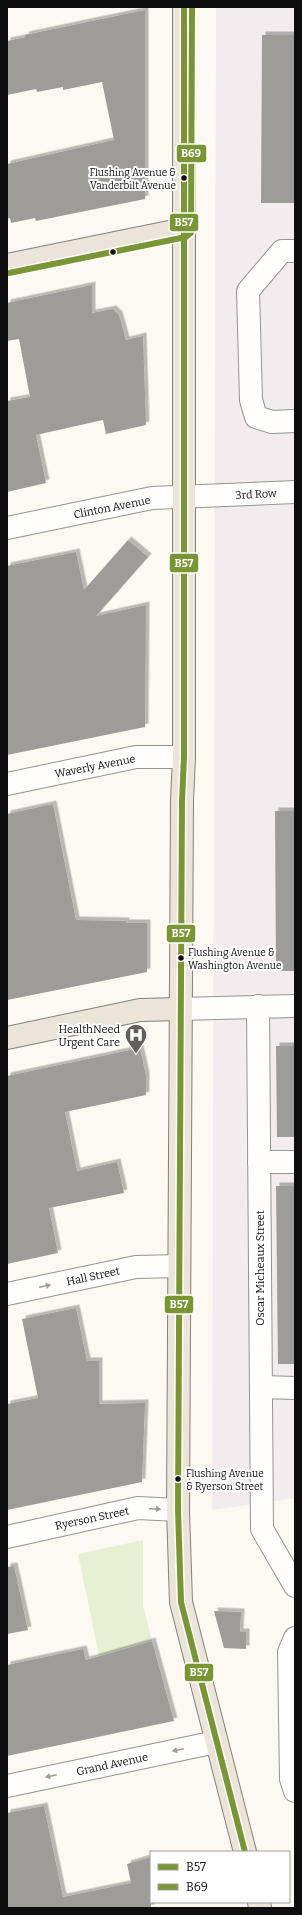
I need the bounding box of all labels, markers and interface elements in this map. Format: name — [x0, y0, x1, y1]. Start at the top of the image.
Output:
line badge: B69 — [176, 144, 207, 163]
text: B69 — [181, 147, 202, 160]
place label: Flushing Avenue & Vanderbilt Avenue — [89, 167, 176, 192]
marker: Flushing Avenue & Vanderbilt Avenue — [179, 173, 189, 183]
line badge: B57 — [169, 213, 199, 232]
text: B57 — [175, 216, 193, 229]
unlabelled marker — [108, 247, 118, 257]
street label: 3rd Row — [235, 487, 277, 502]
street label: Clinton Avenue — [72, 494, 152, 521]
line badge: B57 — [169, 553, 199, 573]
text: B57 — [175, 557, 193, 570]
street label: Waverly Avenue — [54, 752, 137, 781]
line badge: B57 — [166, 924, 196, 943]
text: B57 — [172, 927, 190, 940]
place label: Flushing Avenue & Washington Avenue — [188, 947, 281, 972]
marker: Flushing Avenue & Washington Avenue — [176, 953, 186, 963]
hospital icon: HealthNeed Urgent Care — [123, 1022, 149, 1055]
place label: HealthNeed Urgent Care — [58, 1023, 120, 1049]
street label: Oscar Micheaux Street — [254, 1210, 267, 1326]
street label: Hall Street — [65, 1264, 121, 1288]
one-way arrow — [39, 1282, 51, 1288]
line badge: B57 — [164, 1295, 194, 1314]
text: B57 — [170, 1298, 188, 1311]
place label: Flushing Avenue & Ryerson Street — [186, 1468, 264, 1493]
marker: Flushing Avenue & Ryerson Street — [173, 1474, 183, 1484]
street label: Ryerson Street — [54, 1504, 130, 1533]
one-way arrow — [149, 1506, 162, 1512]
line badge: B57 — [184, 1663, 214, 1682]
text: B57 — [190, 1666, 208, 1679]
one-way arrow — [172, 1747, 184, 1753]
street label: Grand Avenue — [75, 1751, 149, 1778]
one-way arrow — [45, 1774, 57, 1780]
legend — [150, 1851, 290, 1903]
text: B57 — [186, 1860, 206, 1874]
text: B69 — [186, 1880, 208, 1894]

